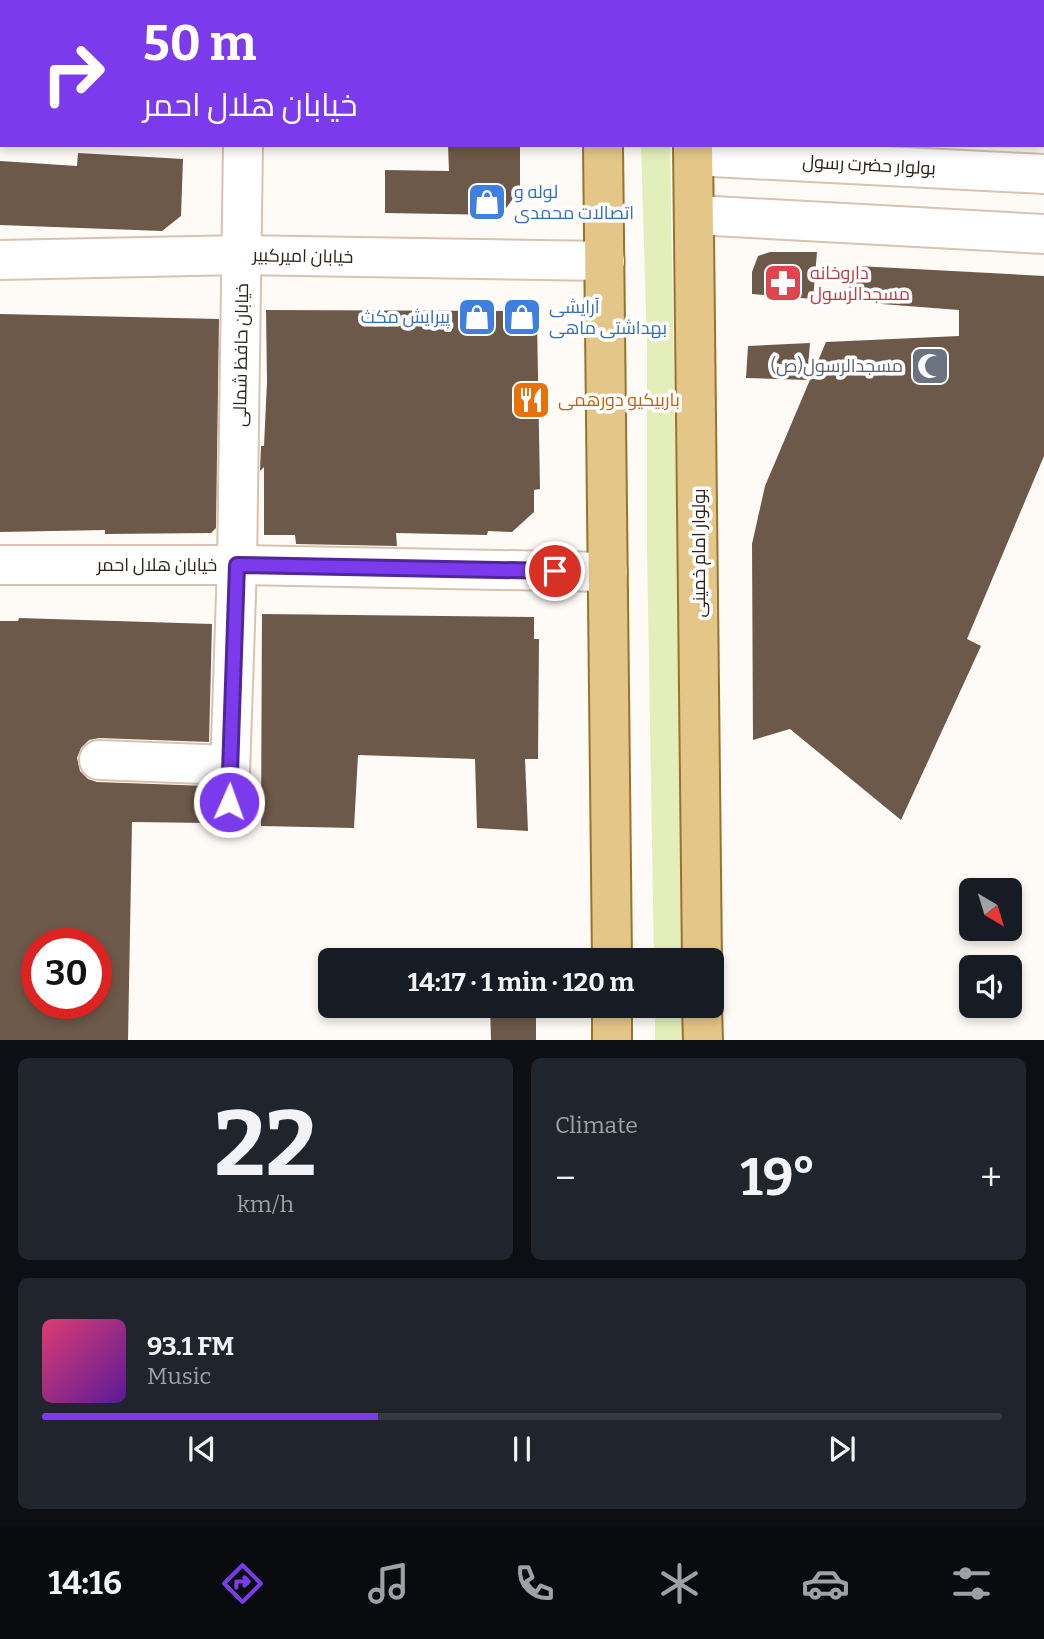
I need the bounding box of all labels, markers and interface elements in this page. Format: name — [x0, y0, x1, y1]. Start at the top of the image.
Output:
text: 50 m — [143, 14, 256, 73]
icon: right — [28, 28, 119, 119]
text: خیابان هلال احمر — [143, 86, 358, 124]
street label: بولوار حضرت رسول — [802, 151, 936, 179]
shop icon: لوله و اتصالات محمدی — [466, 181, 508, 223]
place label: لوله و اتصالات محمدی — [514, 181, 634, 224]
street label: خیابان امیرکبیر — [252, 244, 353, 268]
pharmacy icon: داروخانه مسجدالرسول — [762, 262, 804, 304]
place label: داروخانه مسجدالرسول — [810, 262, 910, 305]
street label: خیابان حافظ شمالی — [229, 283, 253, 427]
shop icon: پیرایش مکث — [456, 296, 498, 338]
shop icon: آرایشی بهداشتی ماهی — [501, 296, 543, 338]
place label: آرایشی بهداشتی ماهی — [549, 296, 667, 339]
place label: پیرایش مکث — [361, 306, 450, 329]
mosque icon: مسجدالرسول(ص) — [909, 345, 951, 387]
place label: مسجدالرسول(ص) — [770, 355, 903, 377]
restaurant icon: باربیکیو دورهمی — [510, 379, 552, 421]
place label: باربیکیو دورهمی — [558, 389, 680, 411]
street label: بولوار امام خمینی — [688, 489, 711, 617]
pin — [525, 541, 585, 601]
icon: arrive — [536, 552, 574, 590]
street label: خیابان هلال احمر — [96, 554, 217, 576]
position arrow — [192, 765, 266, 839]
north arrow — [959, 878, 1022, 942]
map controls — [959, 878, 1022, 1018]
speed limit sign: 30 — [21, 928, 112, 1019]
button: sound — [959, 955, 1022, 1018]
text: 14:17 · 1 min · 120 m — [408, 967, 634, 998]
text: 22 — [214, 1090, 317, 1199]
text: Climate — [555, 1111, 638, 1139]
text: 19° — [740, 1146, 816, 1209]
text: − — [555, 1155, 576, 1201]
text: + — [980, 1155, 1002, 1201]
text: km/h — [237, 1190, 294, 1218]
text: 93.1 FM — [147, 1331, 234, 1362]
text: Music — [147, 1362, 211, 1390]
icon: previous — [183, 1430, 221, 1468]
icon: pause — [503, 1430, 541, 1468]
icon: next — [823, 1430, 861, 1468]
icon: directions — [218, 1559, 267, 1608]
icon: music — [364, 1559, 413, 1608]
icon: phone — [510, 1559, 559, 1608]
icon: climate — [655, 1559, 704, 1608]
icon: car — [801, 1559, 850, 1608]
icon: filters — [947, 1559, 996, 1608]
text: 14:16 — [48, 1564, 122, 1602]

